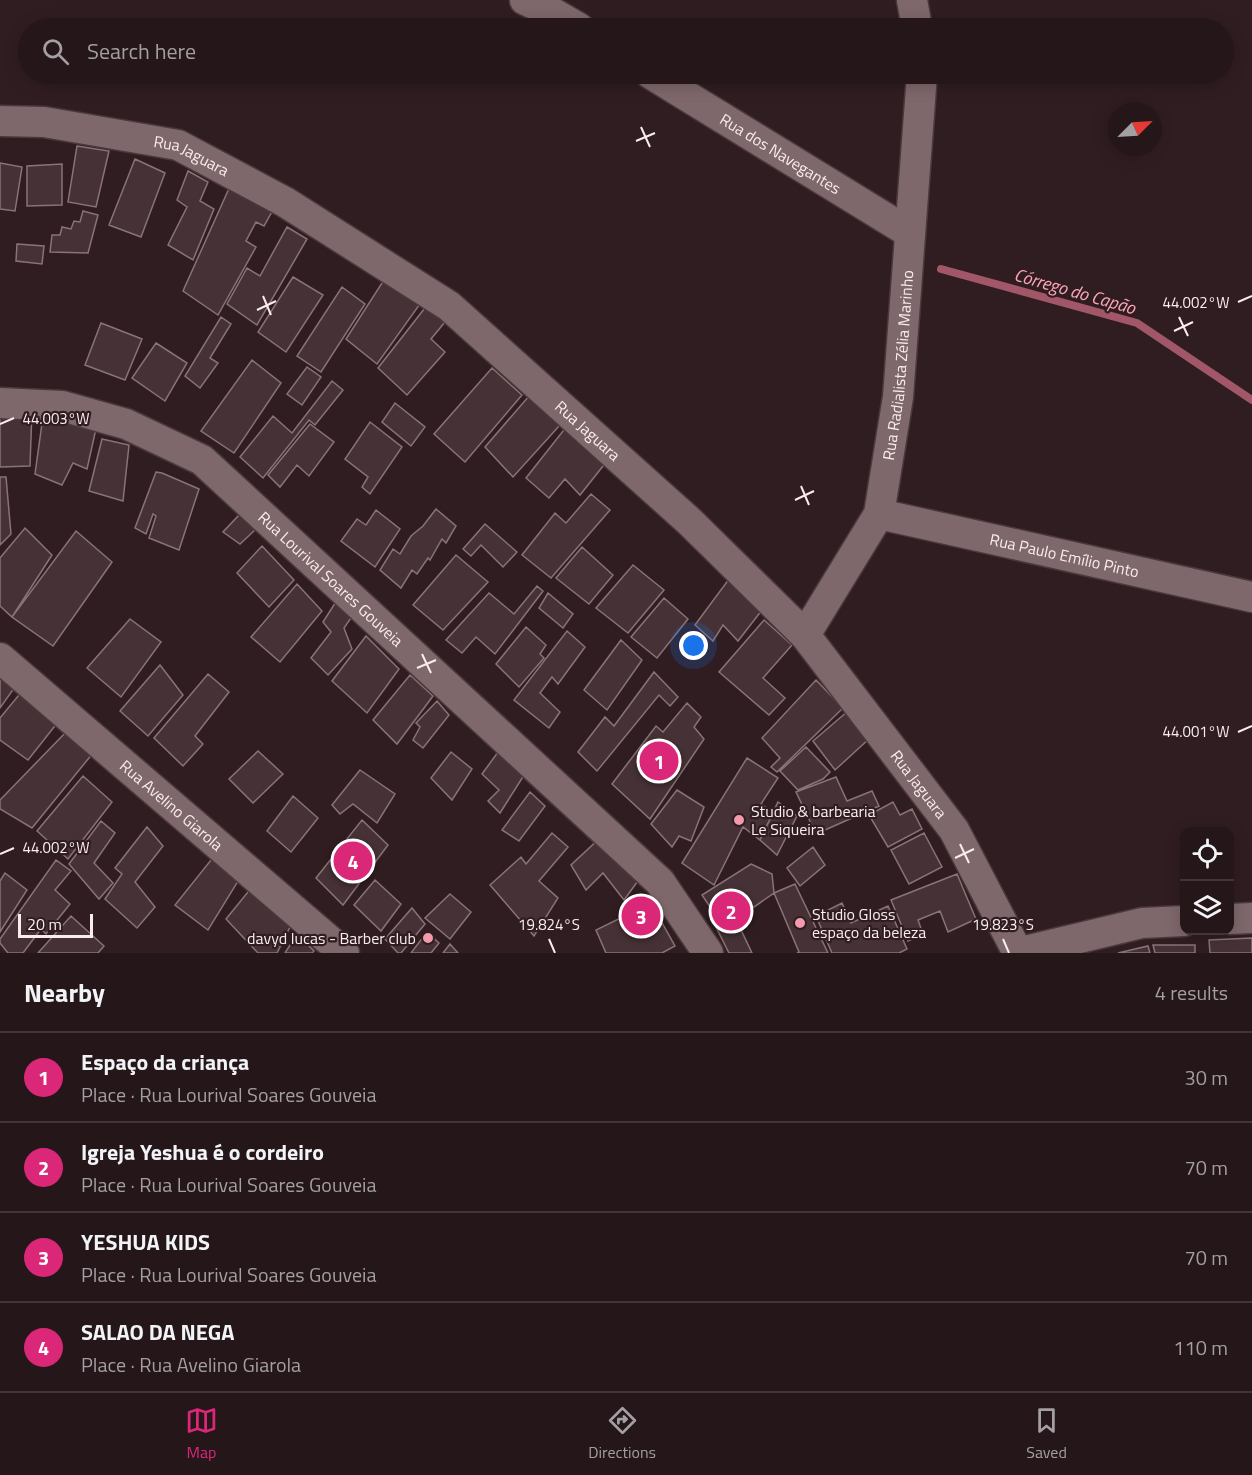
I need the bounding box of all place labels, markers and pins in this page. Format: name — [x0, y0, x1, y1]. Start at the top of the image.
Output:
pin: 1 — [640, 738, 678, 783]
place label: Studio & barbearia Le Siqueira — [751, 799, 876, 841]
marker: Studio & barbearia Le Siqueira — [732, 813, 746, 827]
pin: 4 — [334, 838, 372, 884]
pin: 2 — [712, 888, 750, 934]
pin: 3 — [622, 894, 660, 938]
place label: Studio Gloss espaço da beleza — [812, 902, 926, 944]
marker: Studio Gloss espaço da beleza — [793, 916, 807, 930]
place label: davyd lucas - Barber club — [247, 926, 416, 950]
marker: davyd lucas - Barber club — [421, 931, 435, 945]

